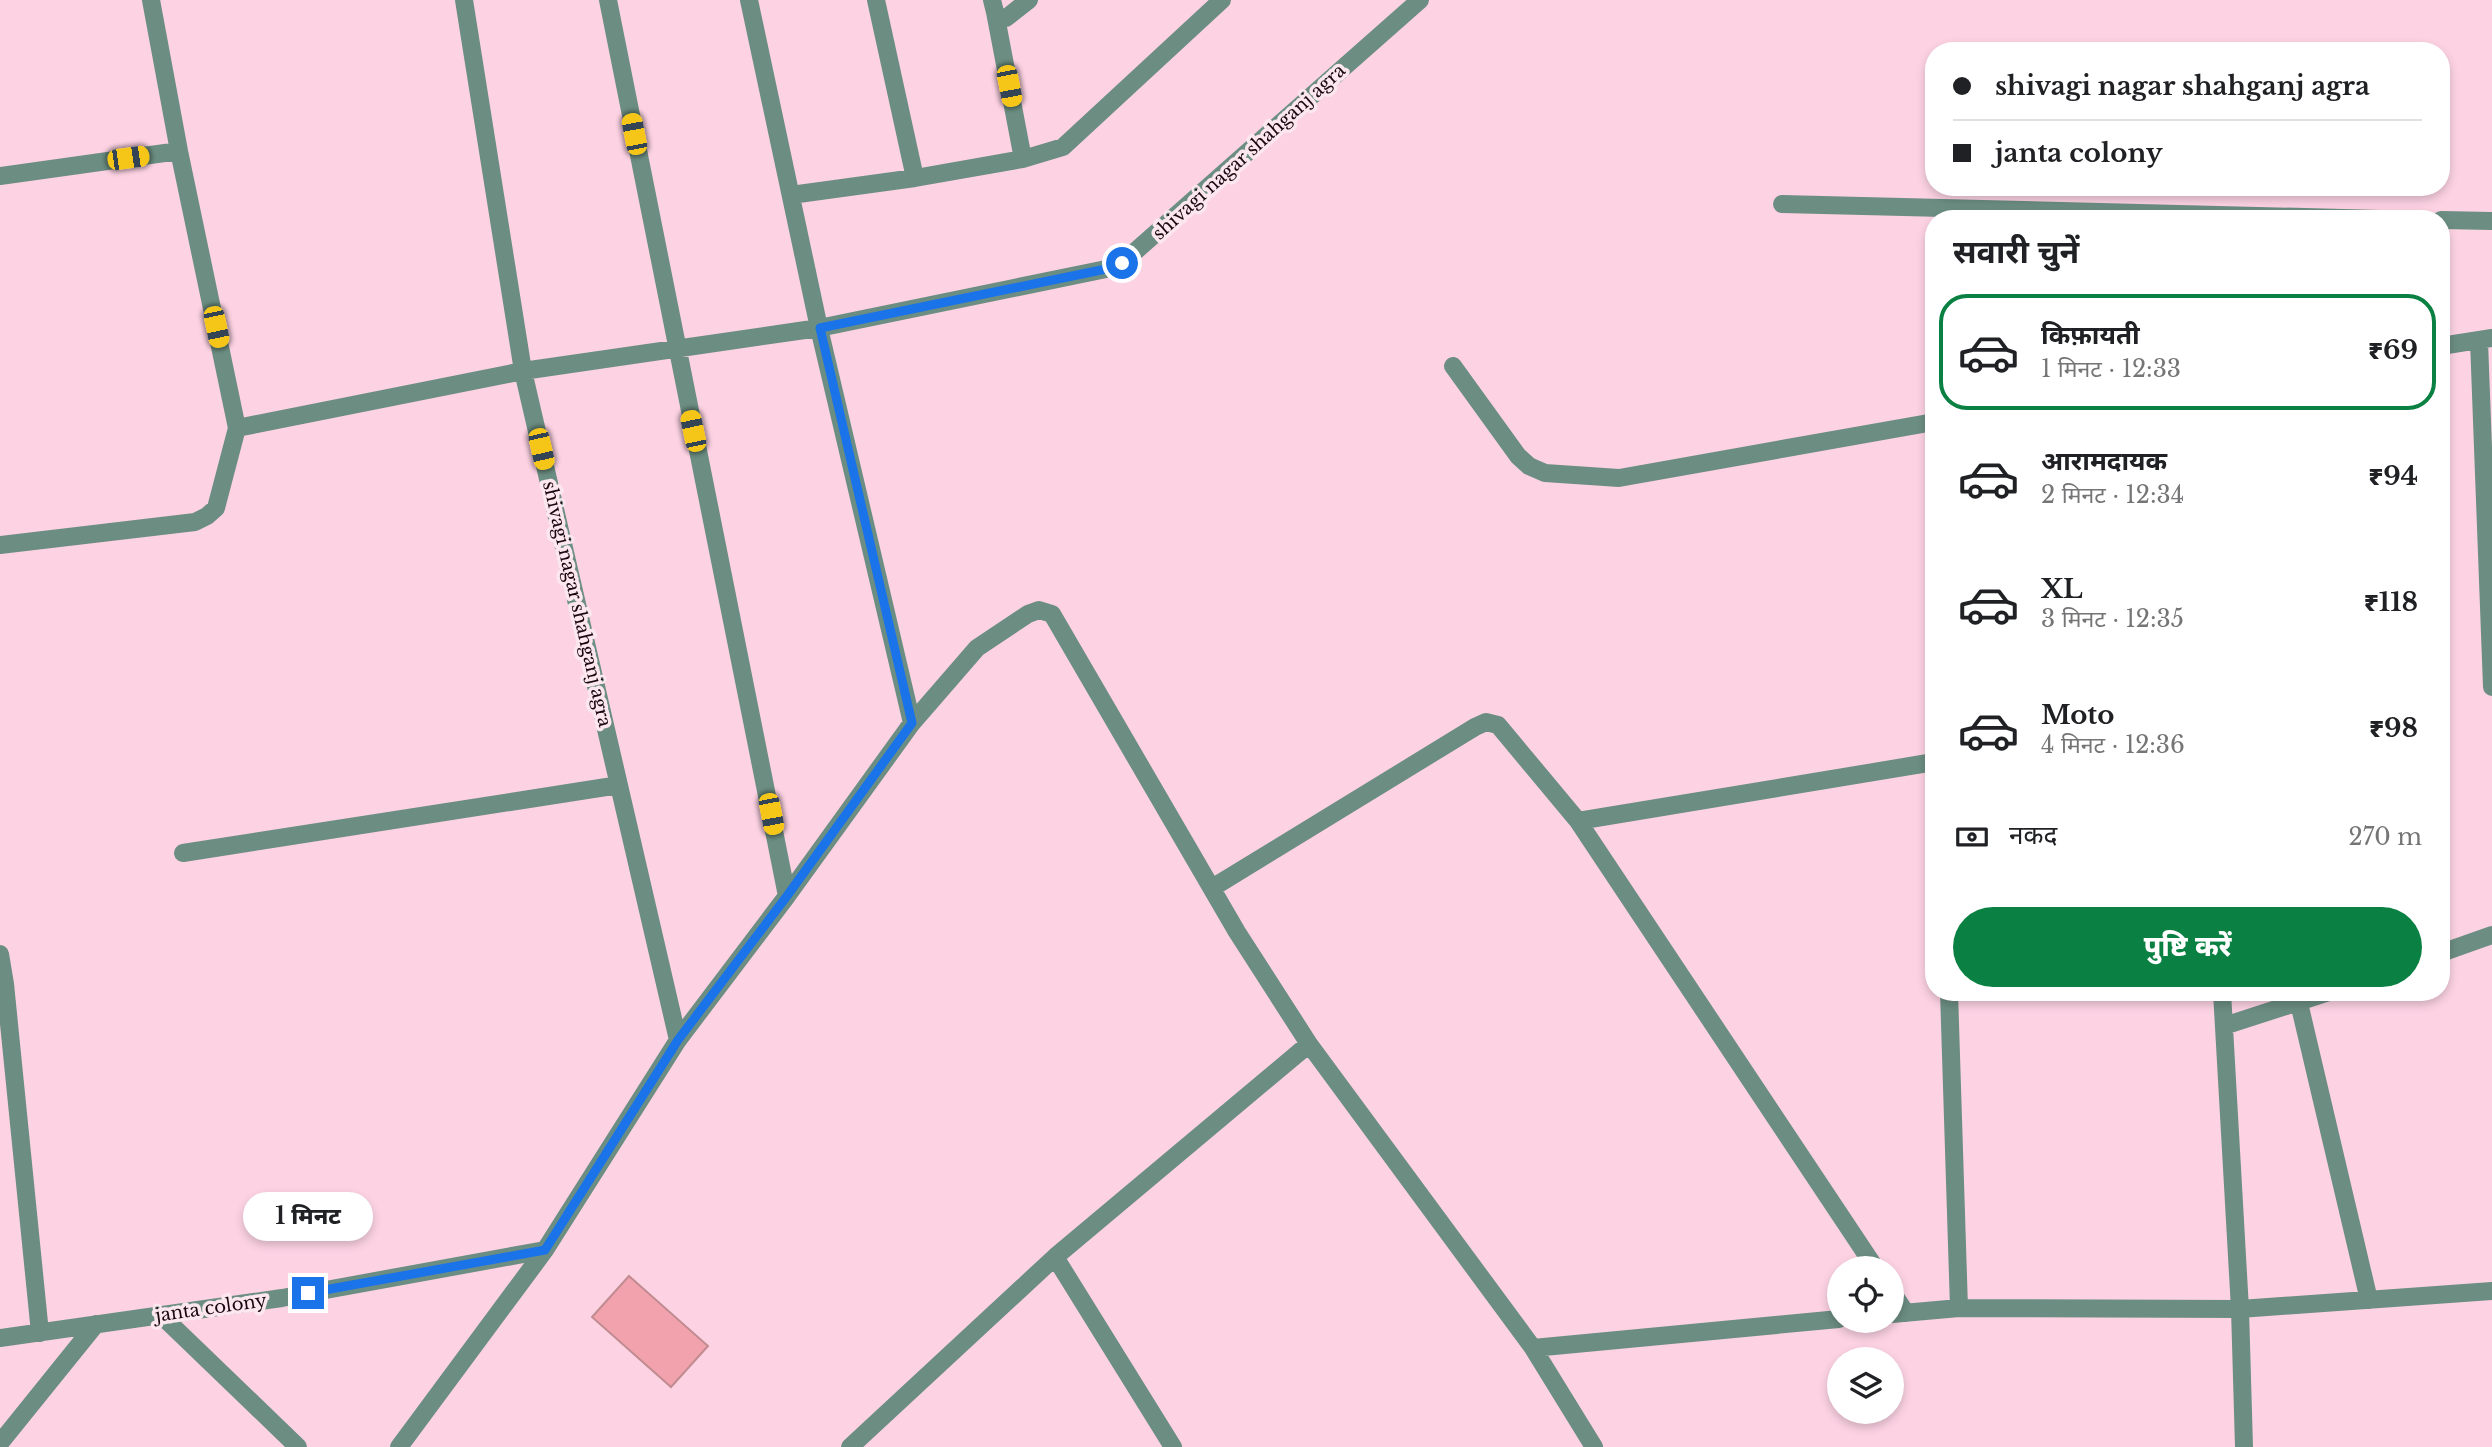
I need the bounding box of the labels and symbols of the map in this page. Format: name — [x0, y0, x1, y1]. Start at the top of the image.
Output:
street label: shivagi nagar shahganj agra — [1148, 60, 1350, 244]
car — [995, 63, 1024, 109]
car — [620, 111, 649, 157]
car — [106, 145, 151, 171]
route start — [1106, 247, 1138, 279]
car — [202, 304, 231, 350]
car — [679, 408, 708, 454]
car — [527, 426, 556, 472]
street label: shivagi nagar shahganj agra — [538, 479, 616, 729]
car — [757, 791, 786, 837]
callout: 1 मिनट — [243, 1192, 373, 1240]
route end — [292, 1277, 324, 1309]
street label: janta colony — [151, 1289, 269, 1327]

